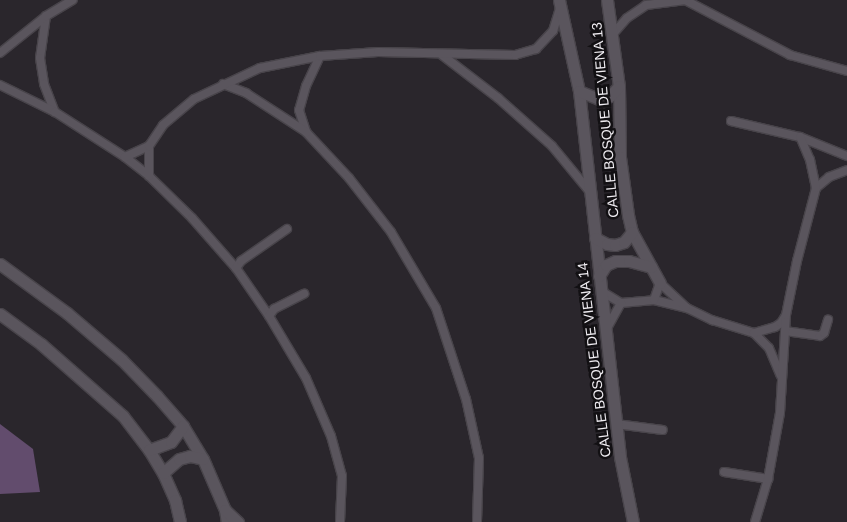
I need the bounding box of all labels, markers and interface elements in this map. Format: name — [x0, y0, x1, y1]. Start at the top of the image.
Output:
street label: CALLE BOSQUE DE VIENA 13 — [588, 21, 622, 219]
street label: CALLE BOSQUE DE VIENA 14 — [574, 261, 614, 459]

